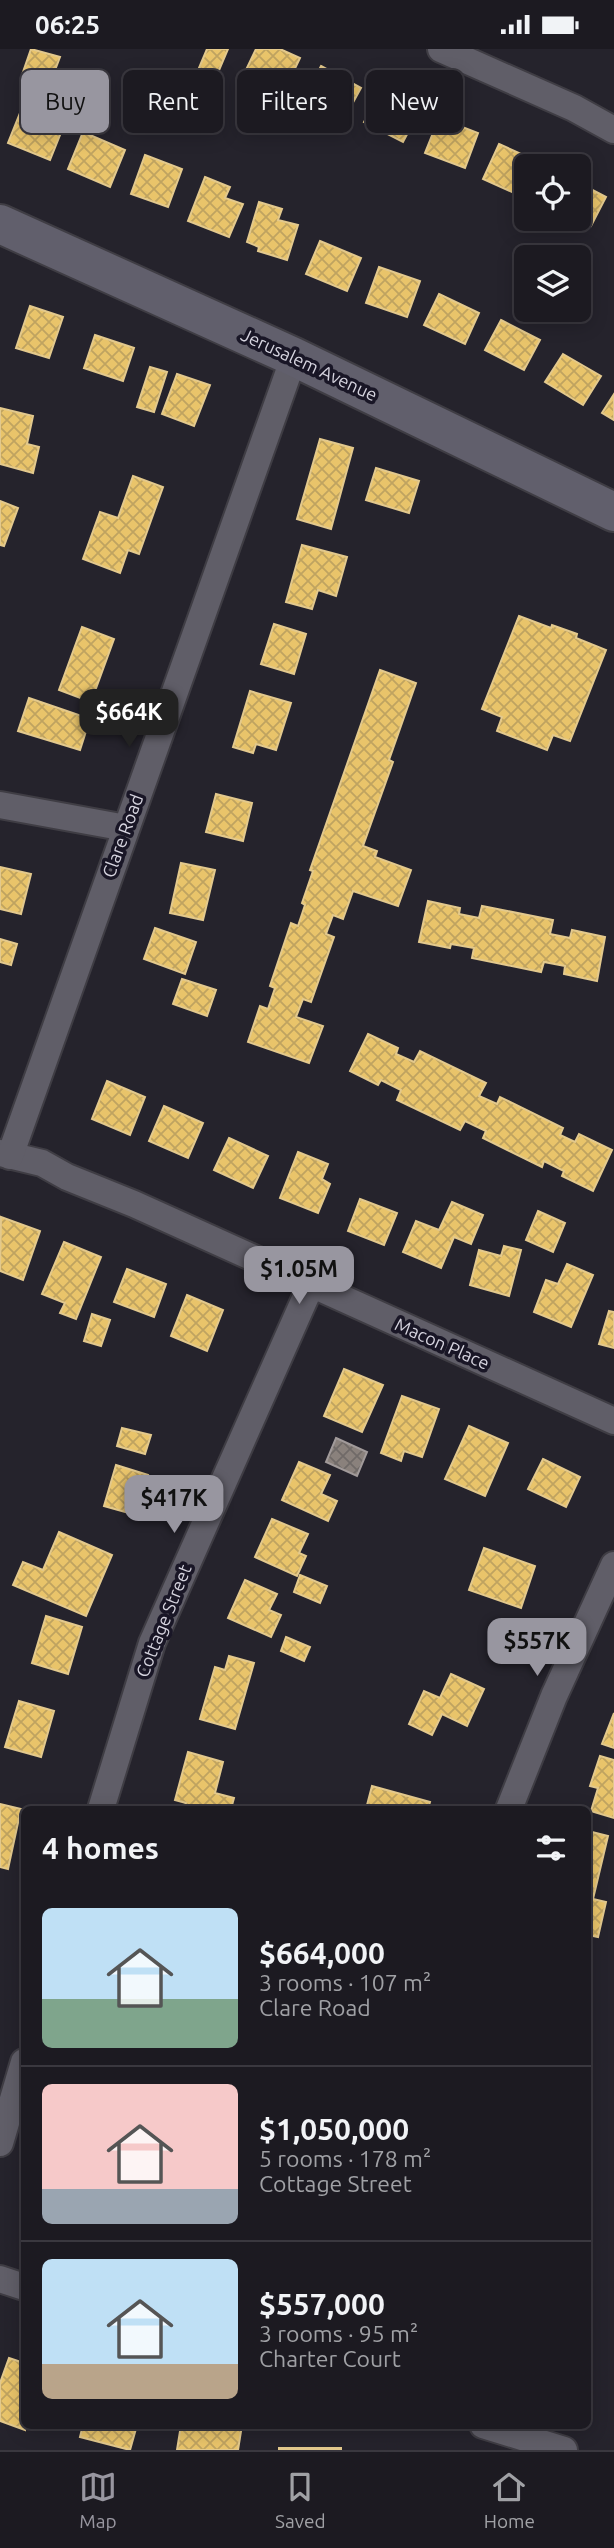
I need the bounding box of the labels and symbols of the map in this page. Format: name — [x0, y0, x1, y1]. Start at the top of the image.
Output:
street label: Jerusalem Avenue — [238, 324, 381, 404]
pin: $664K — [80, 689, 178, 749]
street label: Clare Road — [98, 791, 146, 880]
pin: $1.05M — [242, 1247, 356, 1306]
street label: Macon Place — [392, 1313, 493, 1373]
pin: $417K — [125, 1475, 223, 1535]
street label: Cottage Street — [131, 1561, 195, 1680]
pin: $557K — [488, 1619, 586, 1678]

